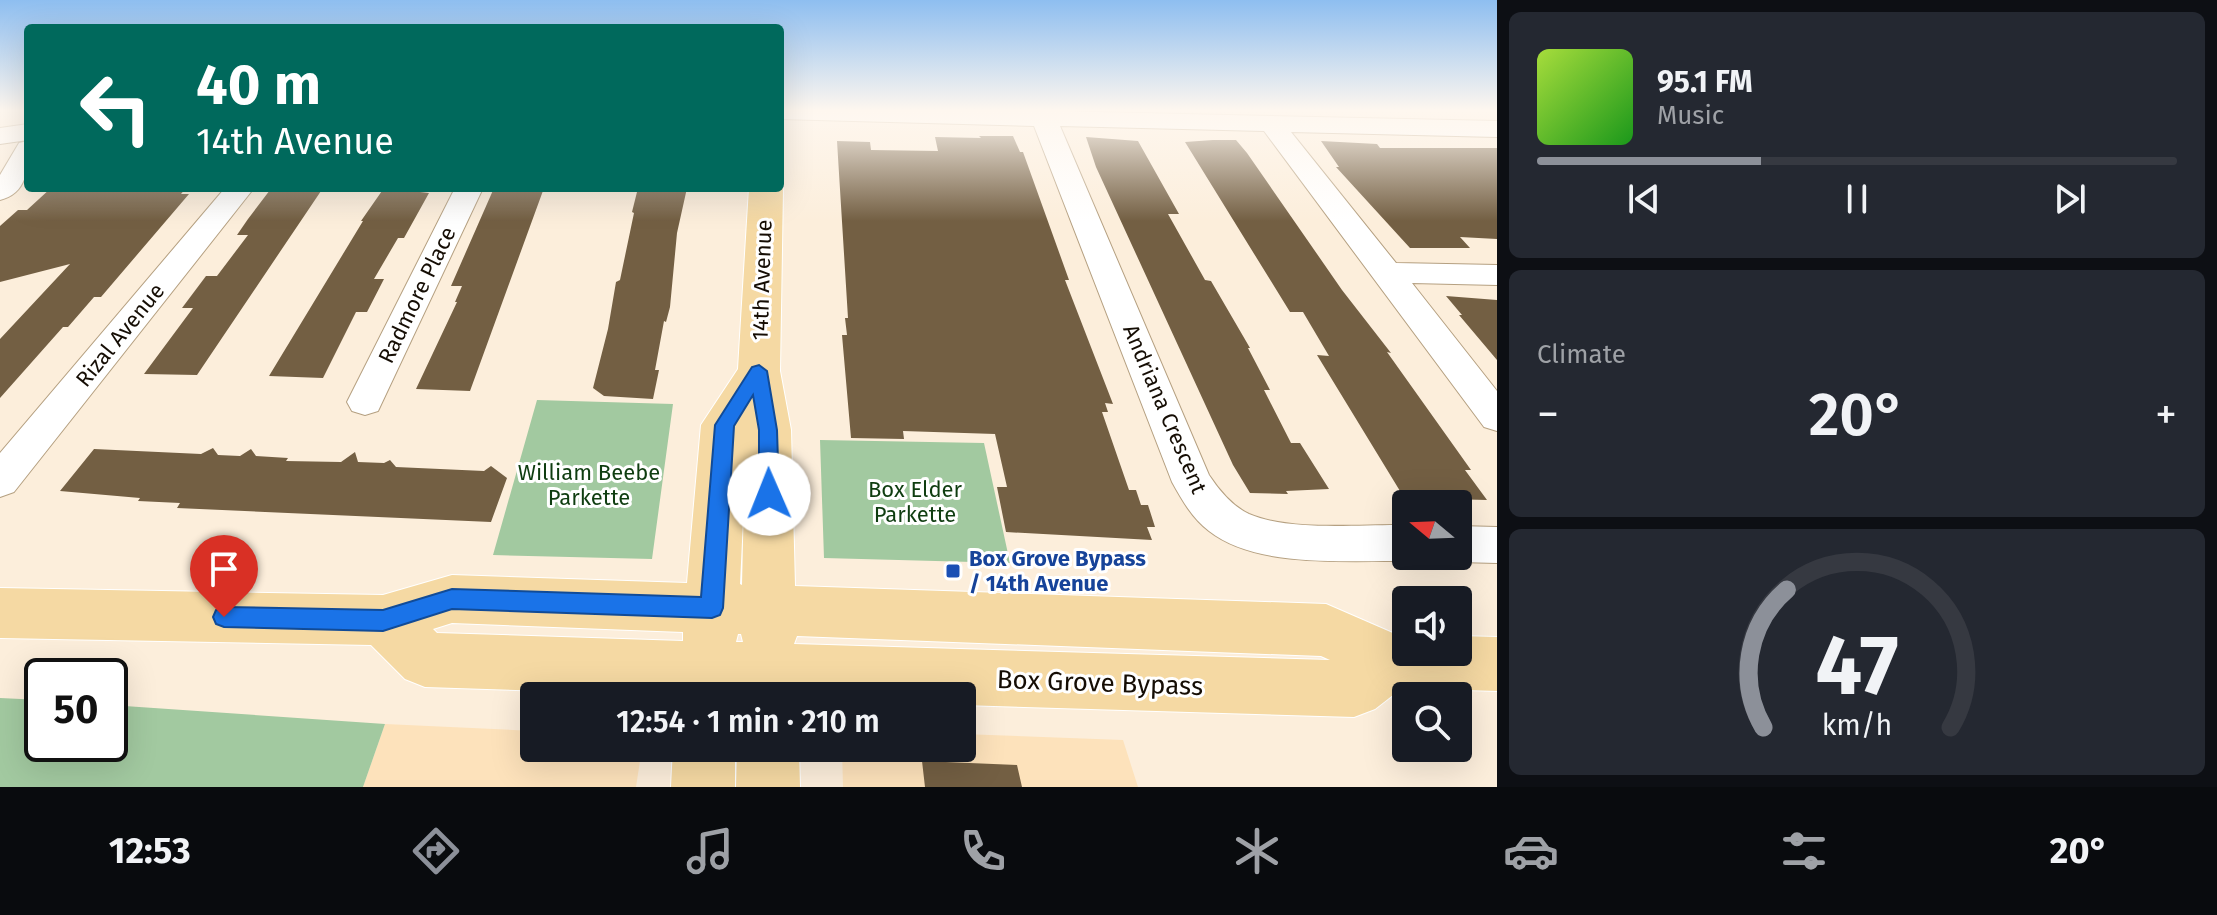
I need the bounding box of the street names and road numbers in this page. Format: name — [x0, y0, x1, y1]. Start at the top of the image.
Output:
street label: 14th Avenue — [746, 219, 778, 341]
street label: Radmore Place — [372, 222, 462, 368]
street label: Rizal Avenue — [70, 278, 170, 392]
street label: Andriana Crescent — [1117, 320, 1213, 498]
street label: Box Grove Bypass — [996, 664, 1204, 702]

